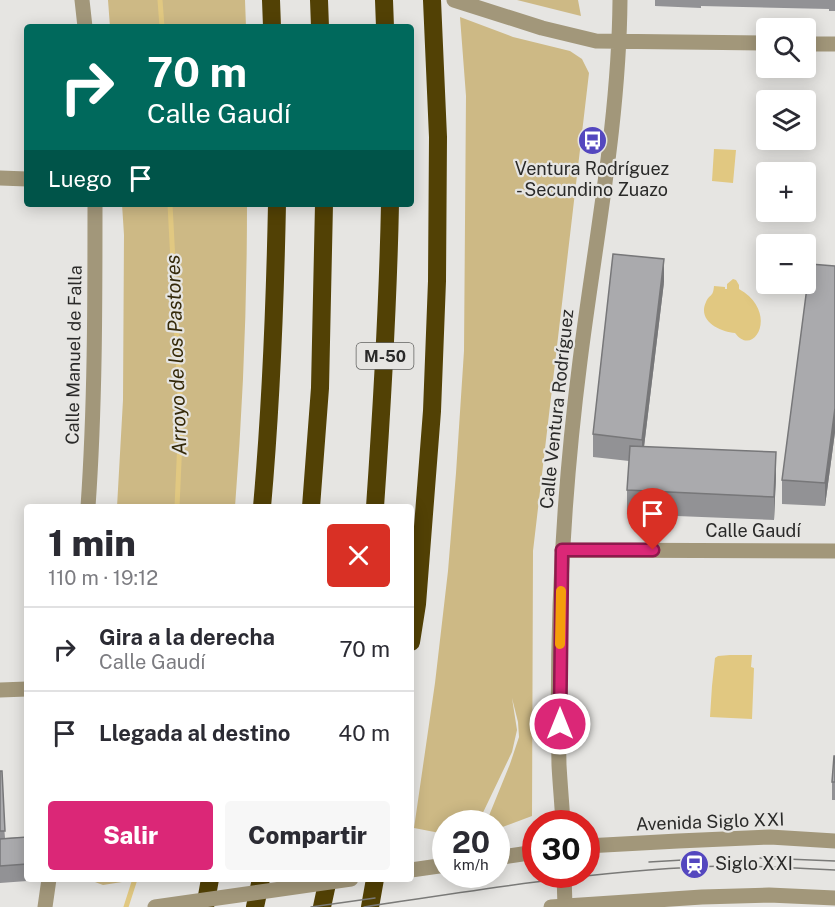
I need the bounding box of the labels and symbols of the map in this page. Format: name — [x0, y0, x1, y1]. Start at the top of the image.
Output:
bus stop icon: Ventura Rodríguez - Secundino Zuazo — [576, 124, 608, 156]
place label: Ventura Rodríguez - Secundino Zuazo — [515, 158, 669, 200]
water label: Arroyo de los Pastores — [160, 254, 191, 456]
street label: Calle Manuel de Falla — [61, 265, 86, 445]
street label: Calle Ventura Rodríguez — [536, 308, 577, 510]
road number: M-50 — [356, 343, 414, 369]
pin — [627, 488, 678, 550]
street label: Calle Gaudí — [705, 520, 801, 541]
position arrow — [528, 692, 592, 756]
street label: Avenida Siglo XXI — [635, 808, 785, 835]
speed limit sign: 30 — [522, 810, 600, 888]
station icon: Siglo XXI — [678, 848, 710, 880]
place label: Siglo XXI — [715, 853, 793, 874]

